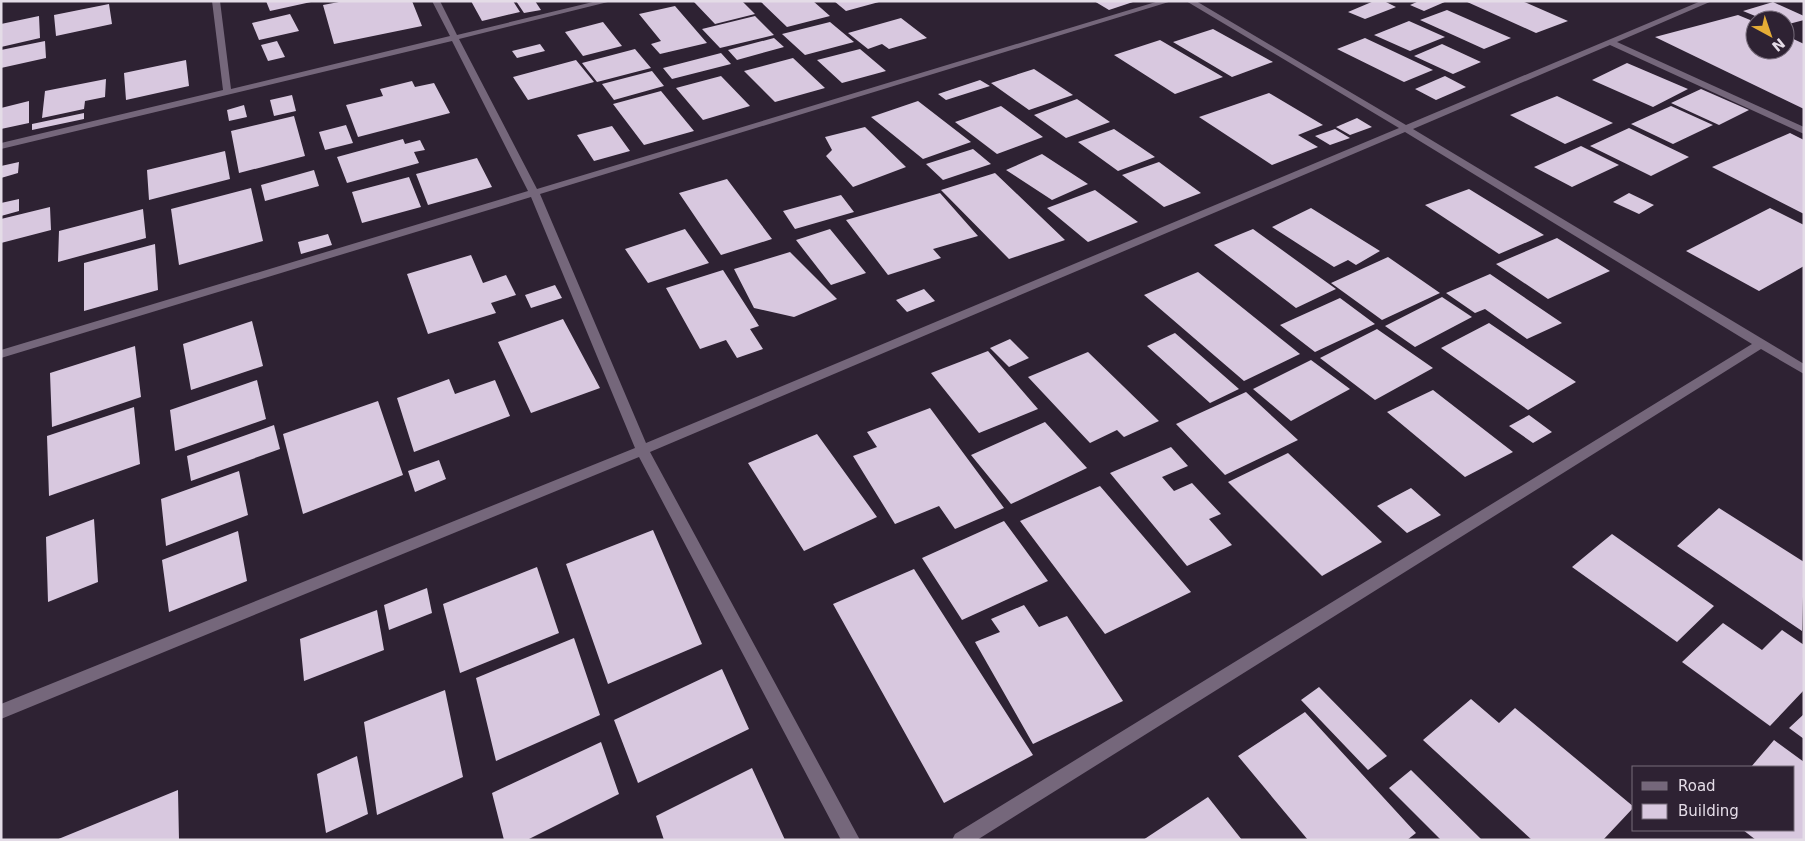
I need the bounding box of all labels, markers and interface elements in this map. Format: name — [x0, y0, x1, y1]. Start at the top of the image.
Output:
north arrow — [1745, 10, 1795, 60]
text: N — [1769, 35, 1788, 55]
legend — [1632, 766, 1795, 831]
text: Road — [1678, 777, 1716, 795]
text: Building — [1678, 802, 1739, 820]

